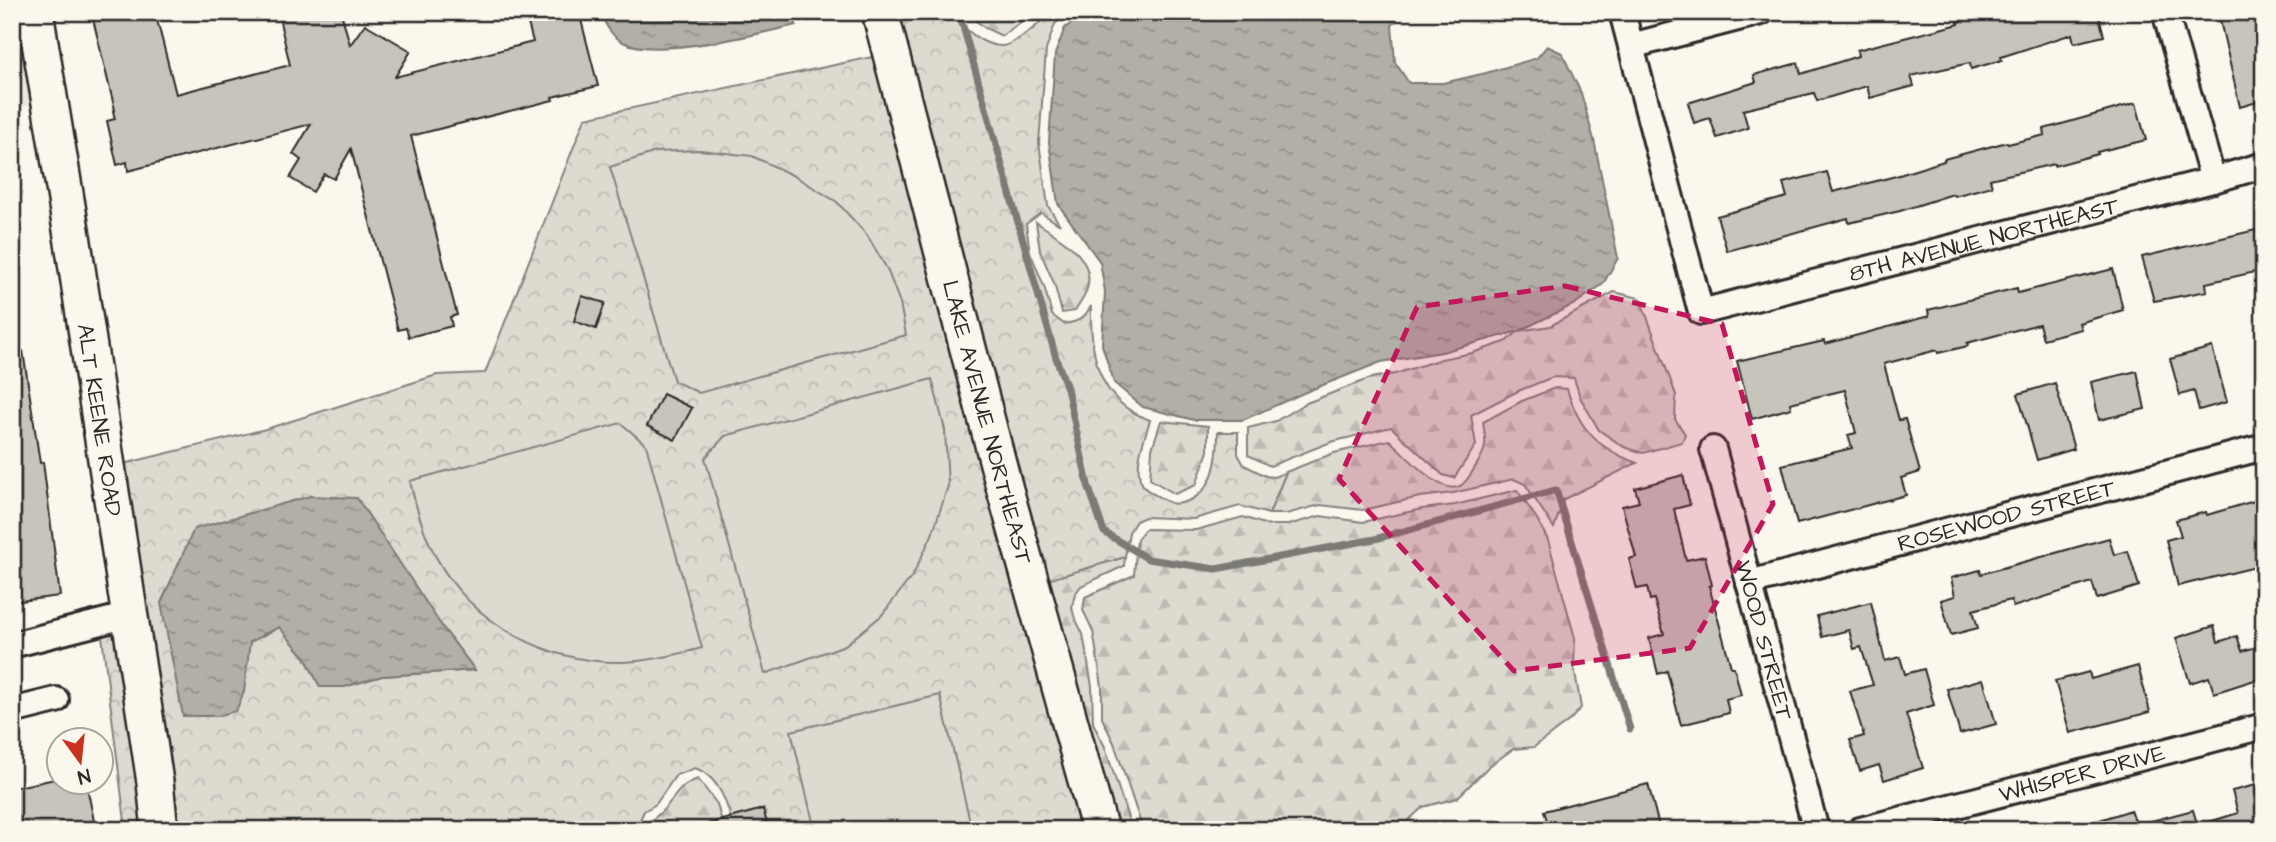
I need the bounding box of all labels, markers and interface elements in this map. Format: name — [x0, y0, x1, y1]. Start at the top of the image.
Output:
street label: 8TH AVENUE NORTHEAST — [1845, 190, 2123, 290]
street label: LAKE AVENUE NORTHEAST — [934, 277, 1040, 569]
street label: ALT KEENE ROAD — [69, 322, 129, 518]
street label: ROSEWOOD STREET — [1894, 472, 2119, 560]
street label: WOOD STREET — [1727, 557, 1801, 724]
north arrow — [46, 726, 116, 796]
street label: WHISPER DRIVE — [1995, 737, 2169, 811]
text: N — [75, 761, 93, 791]

